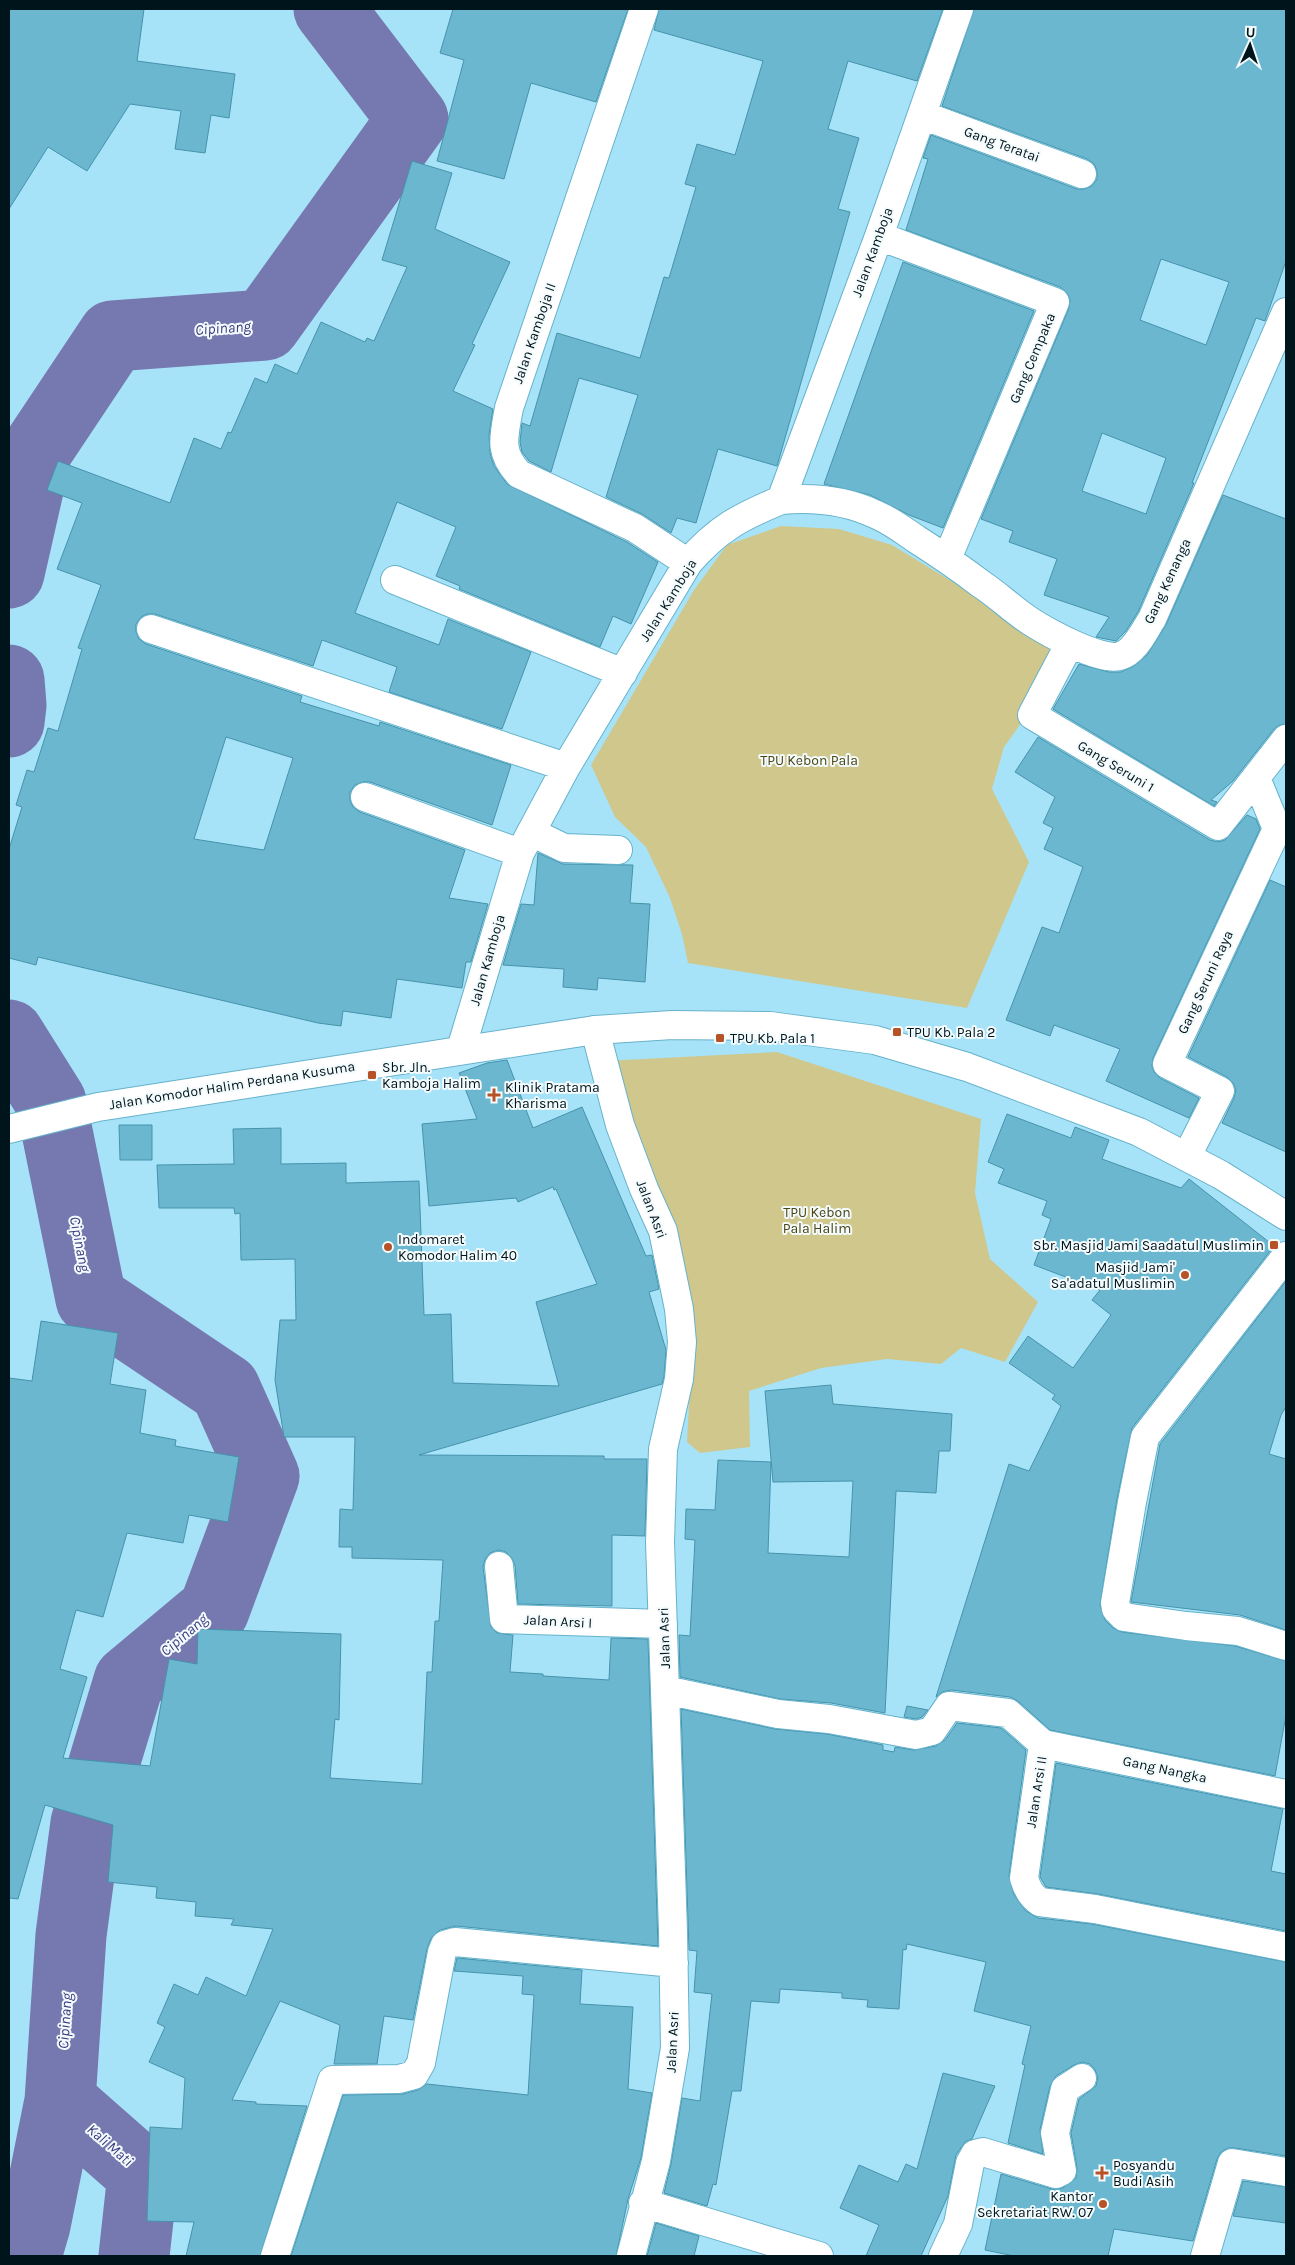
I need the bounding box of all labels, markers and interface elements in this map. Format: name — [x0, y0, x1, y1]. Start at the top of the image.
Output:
north arrow — [1225, 20, 1275, 70]
text: U — [1245, 24, 1256, 41]
street label: Gang Teratai — [962, 123, 1042, 166]
street label: Jalan Kamboja — [848, 205, 897, 299]
street label: Jalan Kamboja II — [509, 281, 560, 386]
street label: Gang Cempaka — [1006, 310, 1059, 406]
water label: Cipinang — [195, 317, 253, 339]
street label: Gang Kenanga — [1140, 536, 1195, 627]
street label: Jalan Kamboja — [636, 556, 701, 645]
street label: Gang Seruni 1 — [1074, 737, 1157, 796]
park label: TPU Kebon Pala — [760, 752, 858, 769]
street label: Jalan Kamboja — [466, 913, 509, 1008]
street label: Gang Seruni Raya — [1174, 928, 1237, 1037]
place label: TPU Kb. Pala 2 — [907, 1024, 995, 1041]
marker: TPU Kb. Pala 2 — [891, 1026, 903, 1038]
place label: TPU Kb. Pala 1 — [730, 1030, 815, 1047]
marker: TPU Kb. Pala 1 — [714, 1032, 726, 1044]
street label: Jalan Komodor Halim Perdana Kusuma — [108, 1058, 356, 1113]
place label: Sbr. Jln. Kamboja Halim — [382, 1059, 481, 1092]
marker: Sbr. Jln. Kamboja Halim — [366, 1069, 378, 1081]
place label: Klinik Pratama Kharisma — [505, 1079, 600, 1112]
marker: Klinik Pratama Kharisma — [487, 1088, 501, 1102]
street label: Jalan Asri — [633, 1177, 670, 1241]
park label: TPU Kebon Pala Halim — [783, 1204, 851, 1237]
water label: Cipinang — [66, 1215, 94, 1274]
place label: Indomaret Komodor Halim 40 — [398, 1231, 517, 1264]
place label: Sbr. Masjid Jami Saadatul Muslimin — [1033, 1237, 1264, 1254]
marker: Sbr. Masjid Jami Saadatul Muslimin — [1268, 1239, 1280, 1251]
marker: Indomaret Komodor Halim 40 — [382, 1241, 394, 1253]
place label: Masjid Jami' Sa'adatul Muslimin — [1051, 1259, 1175, 1292]
marker: Masjid Jami' Sa'adatul Muslimin — [1179, 1269, 1191, 1281]
street label: Jalan Asri — [655, 1607, 674, 1669]
water label: Cipinang — [157, 1609, 212, 1660]
street label: Jalan Arsi I — [523, 1611, 593, 1632]
street label: Gang Nangka — [1121, 1752, 1209, 1787]
street label: Jalan Arsi II — [1022, 1755, 1051, 1829]
water label: Cipinang — [54, 1991, 76, 2049]
street label: Jalan Asri — [662, 2011, 683, 2073]
water label: Kali Mati — [83, 2120, 137, 2170]
place label: Posyandu Budi Asih — [1113, 2157, 1175, 2190]
marker: Posyandu Budi Asih — [1095, 2166, 1109, 2180]
place label: Kantor Sekretariat RW. 07 — [977, 2188, 1094, 2221]
marker: Kantor Sekretariat RW. 07 — [1097, 2198, 1109, 2210]

